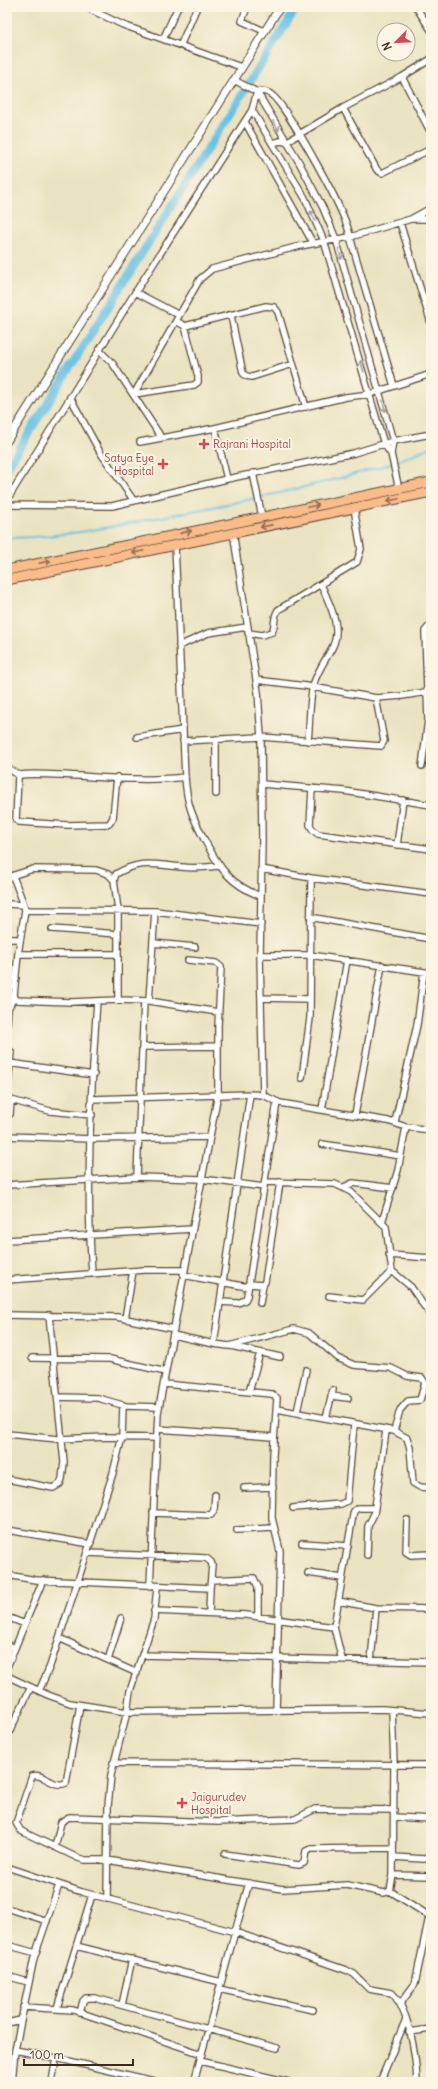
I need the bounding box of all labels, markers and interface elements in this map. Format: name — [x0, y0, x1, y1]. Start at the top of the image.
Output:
north arrow — [376, 22, 416, 62]
text: N — [379, 40, 395, 52]
one-way arrow — [273, 120, 281, 132]
one-way arrow — [309, 211, 316, 223]
one-way arrow — [337, 248, 345, 261]
one-way arrow — [358, 360, 365, 373]
one-way arrow — [381, 399, 388, 412]
place label: Rajrani Hospital — [213, 437, 291, 451]
marker: Rajrani Hospital — [198, 438, 210, 450]
place label: Satya Eye Hospital — [104, 451, 154, 478]
marker: Satya Eye Hospital — [157, 458, 169, 470]
one-way arrow — [387, 496, 400, 504]
one-way arrow — [307, 502, 320, 510]
one-way arrow — [259, 522, 272, 530]
one-way arrow — [179, 528, 192, 536]
one-way arrow — [132, 549, 145, 557]
one-way arrow — [38, 558, 51, 566]
place label: Jaigurudev Hospital — [191, 1790, 247, 1817]
marker: Jaigurudev Hospital — [176, 1797, 188, 1809]
scale bar — [24, 2041, 133, 2067]
text: 100 m — [30, 2047, 64, 2062]

